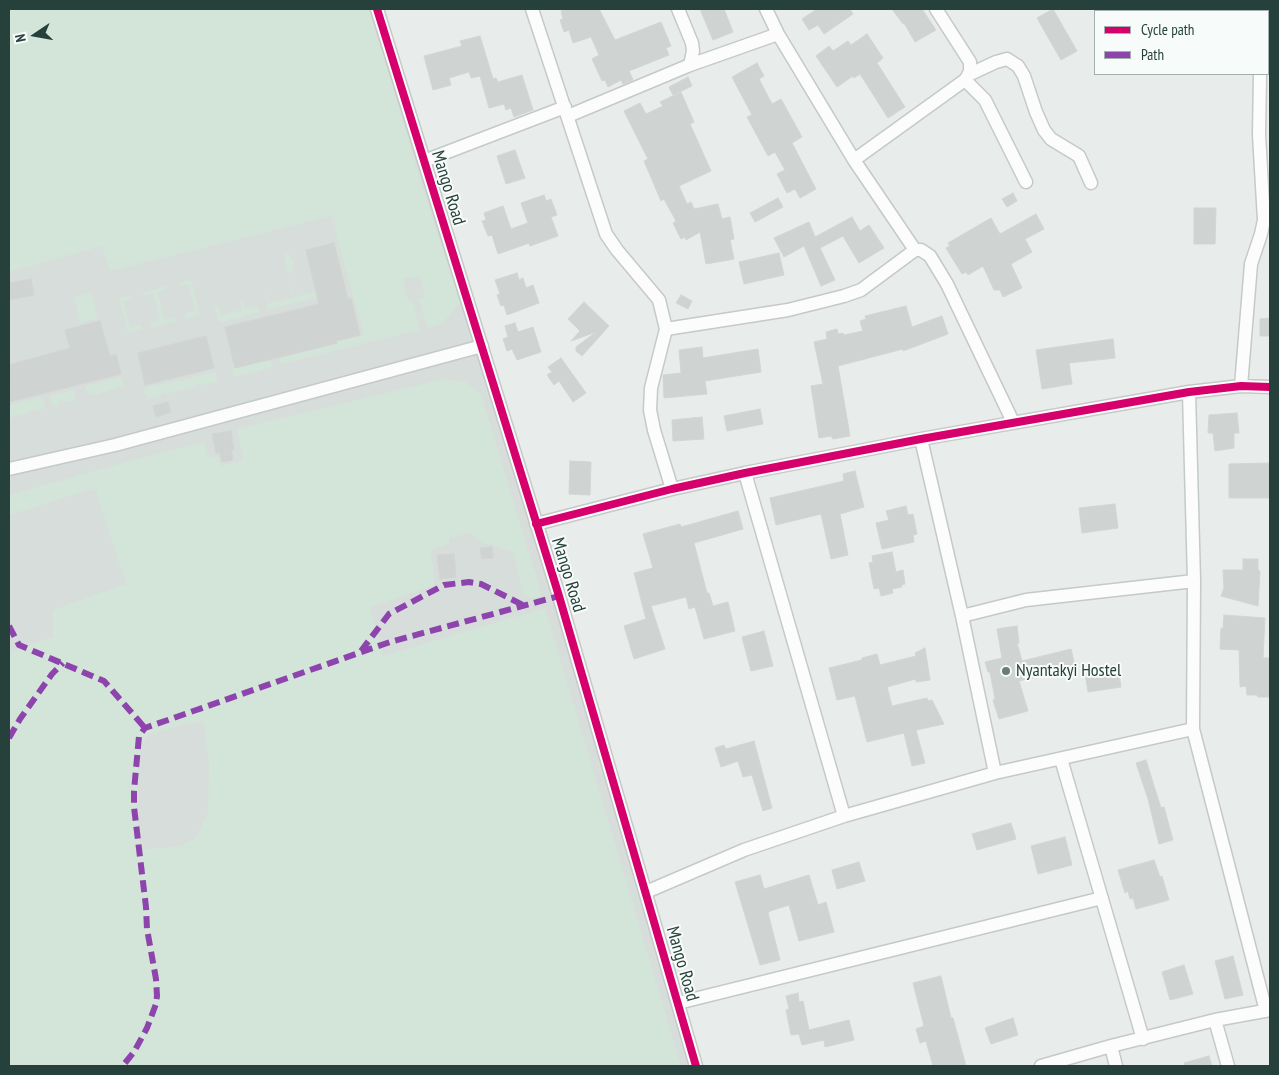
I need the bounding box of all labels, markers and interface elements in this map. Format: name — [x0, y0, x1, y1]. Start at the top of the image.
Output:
north arrow — [10, 10, 60, 60]
legend — [1094, 10, 1269, 75]
text: Cycle path — [1141, 20, 1194, 39]
text: N — [11, 33, 30, 44]
text: Path — [1141, 45, 1164, 64]
street label: Mango Road — [426, 148, 470, 228]
street label: Mango Road — [546, 535, 590, 615]
place label: Nyantakyi Hostel — [1016, 660, 1121, 682]
marker: Nyantakyi Hostel — [1000, 665, 1012, 677]
street label: Mango Road — [661, 924, 703, 1004]

